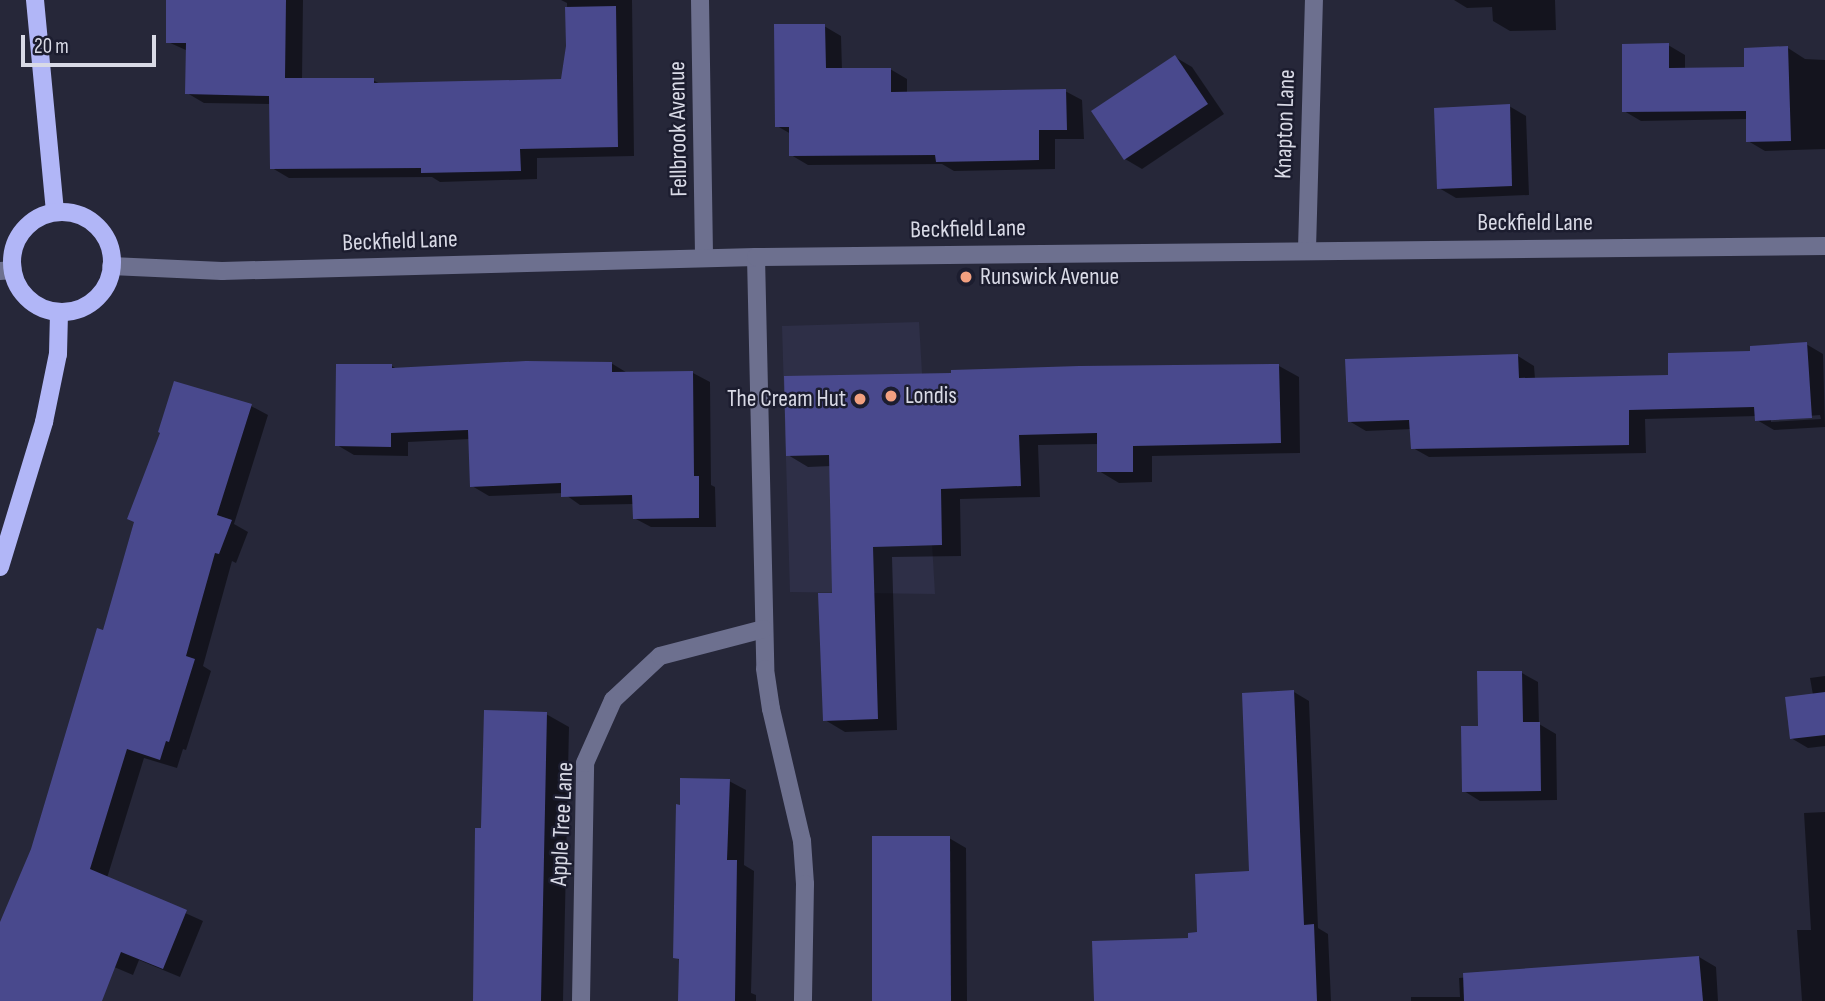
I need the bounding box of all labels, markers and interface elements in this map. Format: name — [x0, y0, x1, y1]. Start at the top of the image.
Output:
scale bar — [24, 21, 159, 65]
text: 20 m — [34, 34, 69, 59]
street label: Fellbrook Avenue — [662, 61, 694, 197]
street label: Knapton Lane — [1269, 69, 1301, 179]
street label: Beckfield Lane — [1477, 209, 1593, 237]
street label: Beckfield Lane — [910, 214, 1026, 244]
street label: Beckfield Lane — [342, 225, 458, 257]
place label: Runswick Avenue — [980, 263, 1119, 291]
marker: Runswick Avenue — [958, 269, 974, 285]
place label: Londis — [905, 382, 957, 410]
place label: The Cream Hut — [727, 385, 846, 413]
marker: Londis — [883, 388, 899, 404]
marker: The Cream Hut — [852, 391, 868, 407]
street label: Apple Tree Lane — [544, 761, 580, 887]

